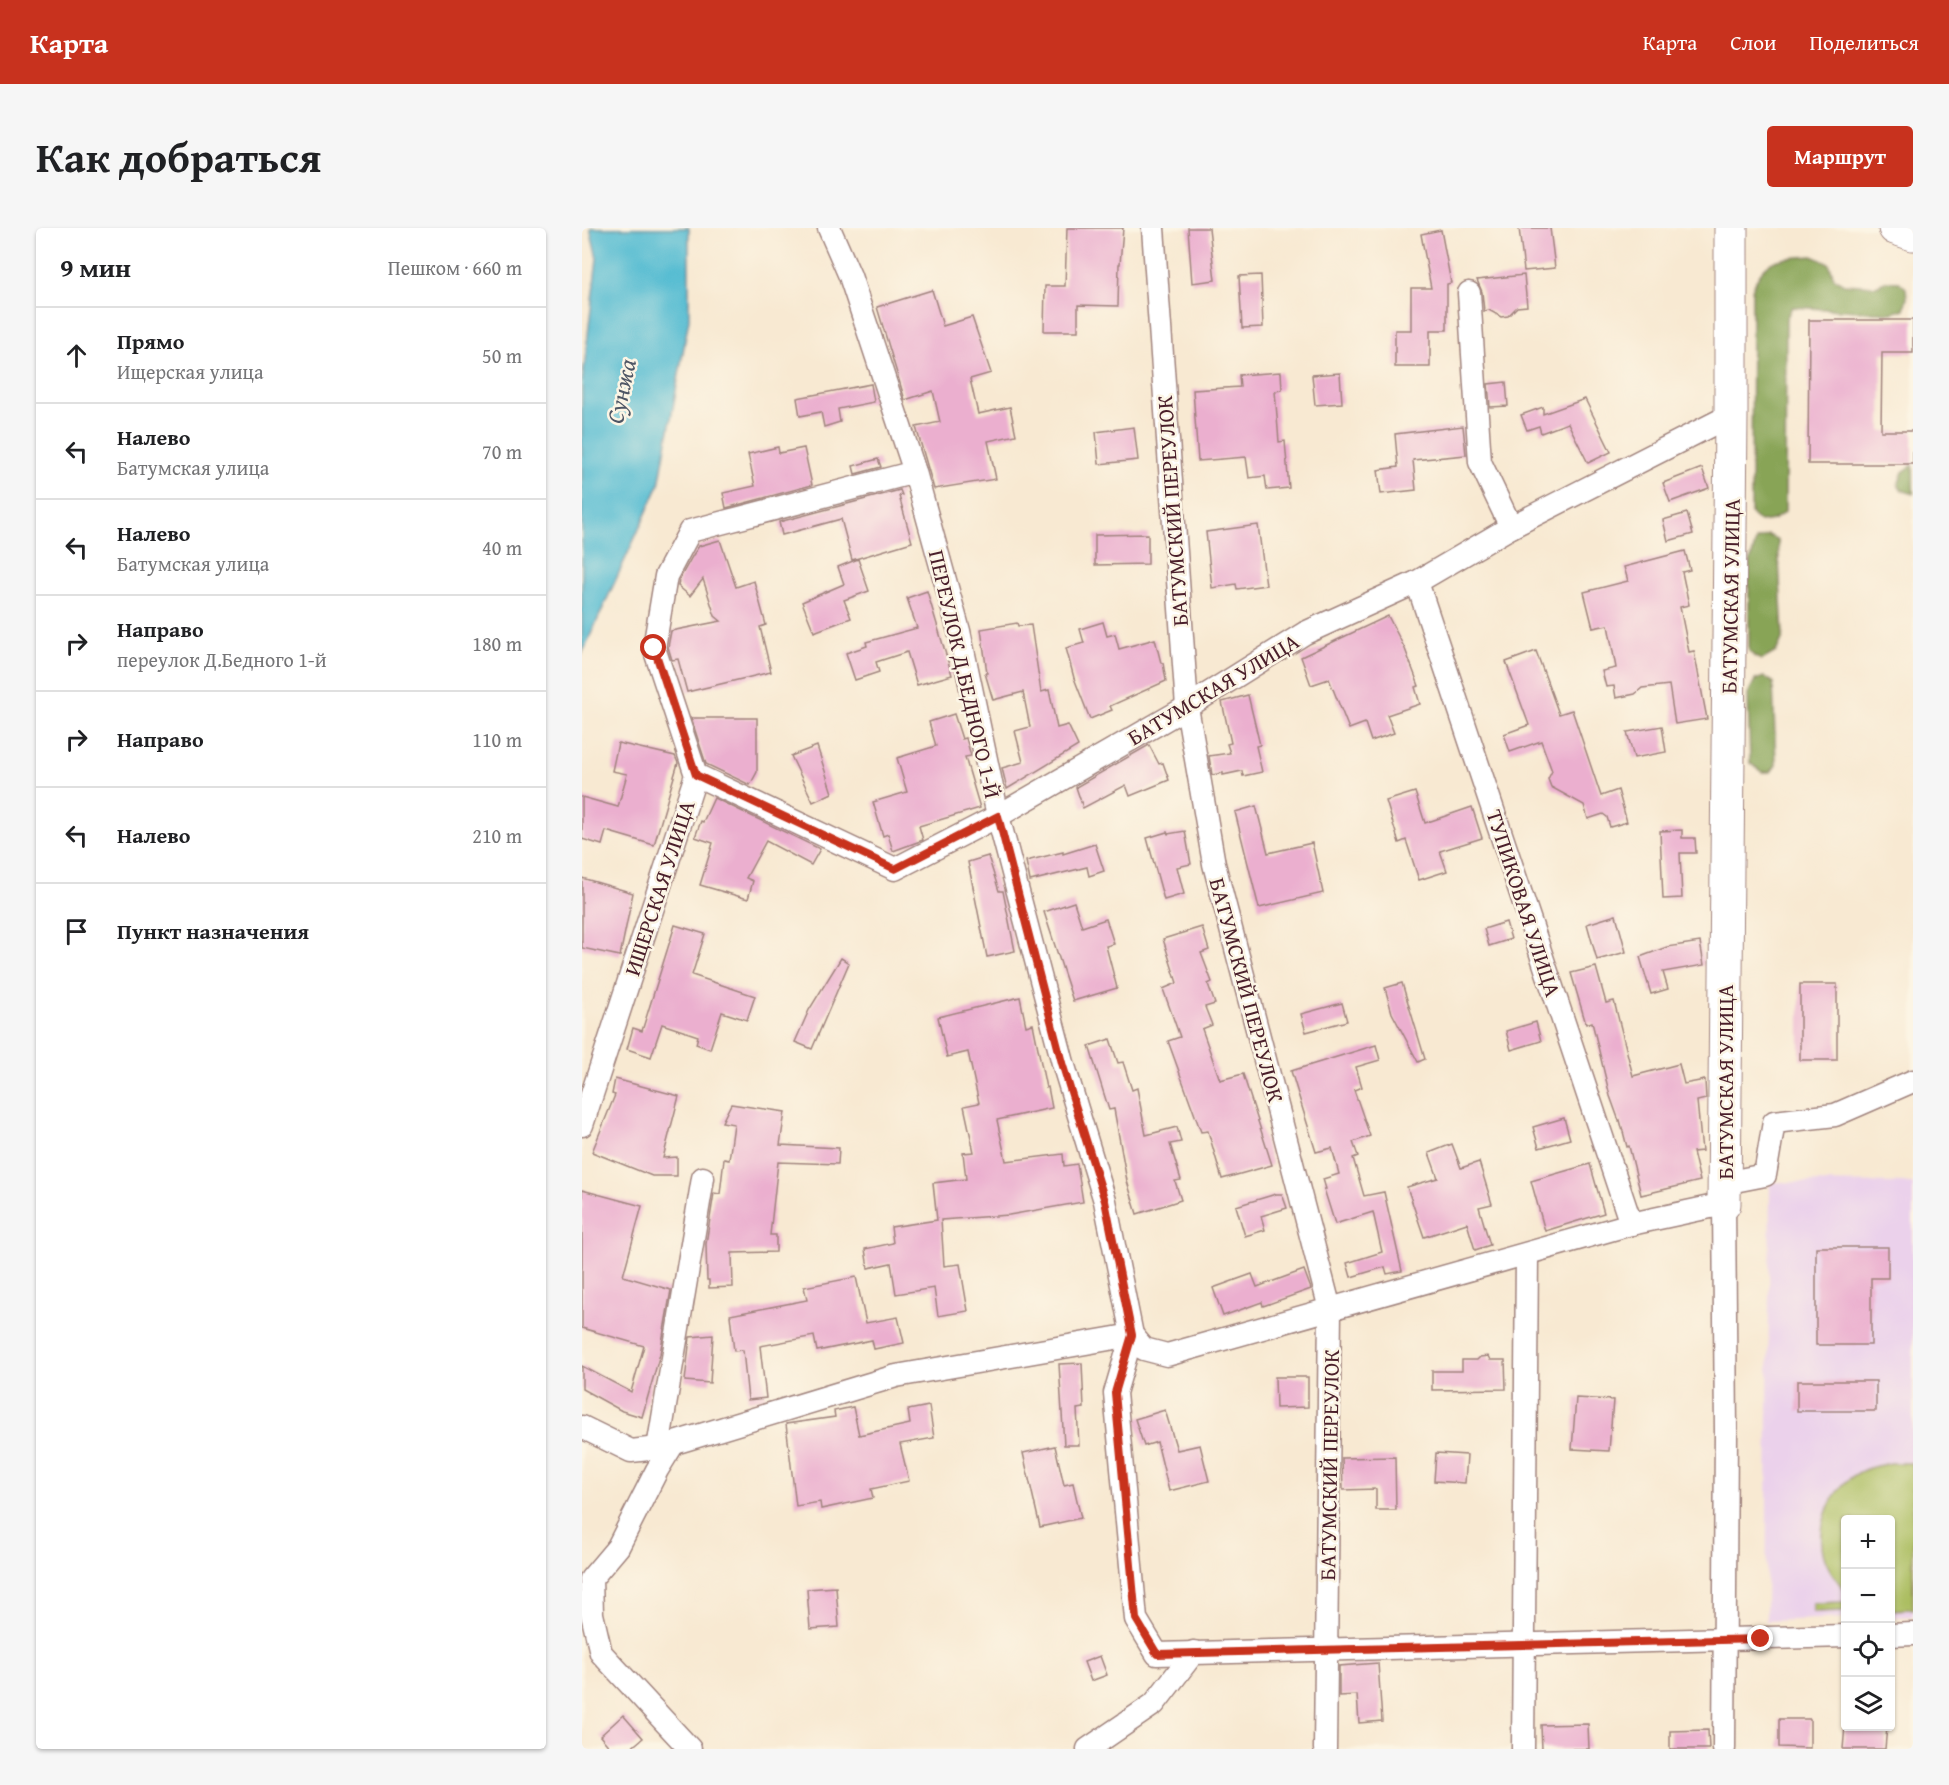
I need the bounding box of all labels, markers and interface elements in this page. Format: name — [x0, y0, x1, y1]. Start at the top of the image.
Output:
text: Карта — [30, 22, 108, 63]
text: Карта — [1643, 27, 1697, 58]
text: Слои — [1730, 27, 1776, 58]
text: Поделиться — [1809, 27, 1919, 58]
text: Как добраться — [36, 126, 321, 187]
button: Маршрут — [1767, 126, 1913, 187]
text: 9 мин — [60, 248, 131, 287]
text: Пешком · 660 m — [388, 253, 522, 282]
text: Прямо — [117, 325, 184, 357]
icon: ahead — [60, 339, 93, 372]
text: 50 m — [482, 341, 522, 370]
water label: Сунжа — [597, 355, 645, 427]
text: Ищерская улица — [117, 357, 263, 386]
street label: БАТУМСКИЙ ПЕРЕУЛОК — [1148, 394, 1196, 627]
text: Налево — [117, 421, 190, 453]
icon: left — [60, 435, 93, 468]
text: 70 m — [482, 437, 522, 466]
text: Батумская улица — [117, 453, 269, 482]
street label: БАТУМСКАЯ УЛИЦА — [1712, 498, 1748, 694]
text: Налево — [117, 517, 190, 549]
icon: left — [60, 531, 93, 564]
text: 40 m — [482, 533, 522, 562]
street label: ПЕРЕУЛОК Д.БЕДНОГО 1-Й — [921, 547, 1009, 802]
text: Батумская улица — [117, 549, 269, 578]
text: Направо — [117, 613, 204, 645]
street label: БАТУМСКАЯ УЛИЦА — [1121, 625, 1305, 753]
icon: right — [60, 627, 93, 660]
text: 180 m — [472, 629, 522, 658]
route start — [640, 634, 666, 660]
text: переулок Д.Бедного 1-й — [117, 645, 327, 674]
icon: right — [60, 723, 93, 756]
text: Направо — [117, 723, 204, 755]
text: 110 m — [472, 725, 522, 754]
street label: ИЩЕРСКАЯ УЛИЦА — [616, 796, 703, 980]
street label: ТУПИКОВАЯ УЛИЦА — [1479, 805, 1570, 1001]
icon: left — [60, 819, 93, 852]
text: Налево — [117, 819, 190, 851]
text: 210 m — [472, 821, 522, 850]
street label: БАТУМСКИЙ ПЕРЕУЛОК — [1202, 874, 1293, 1106]
icon: arrive — [60, 915, 93, 948]
text: Пункт назначения — [117, 915, 309, 947]
street label: БАТУМСКАЯ УЛИЦА — [1709, 984, 1741, 1180]
street label: БАТУМСКИЙ ПЕРЕУЛОК — [1311, 1349, 1347, 1581]
map controls — [1841, 1515, 1895, 1731]
button: + — [1841, 1515, 1895, 1569]
button: − — [1841, 1569, 1895, 1623]
button: locate — [1841, 1623, 1895, 1677]
route end — [1747, 1625, 1773, 1651]
button: layers — [1841, 1677, 1895, 1731]

